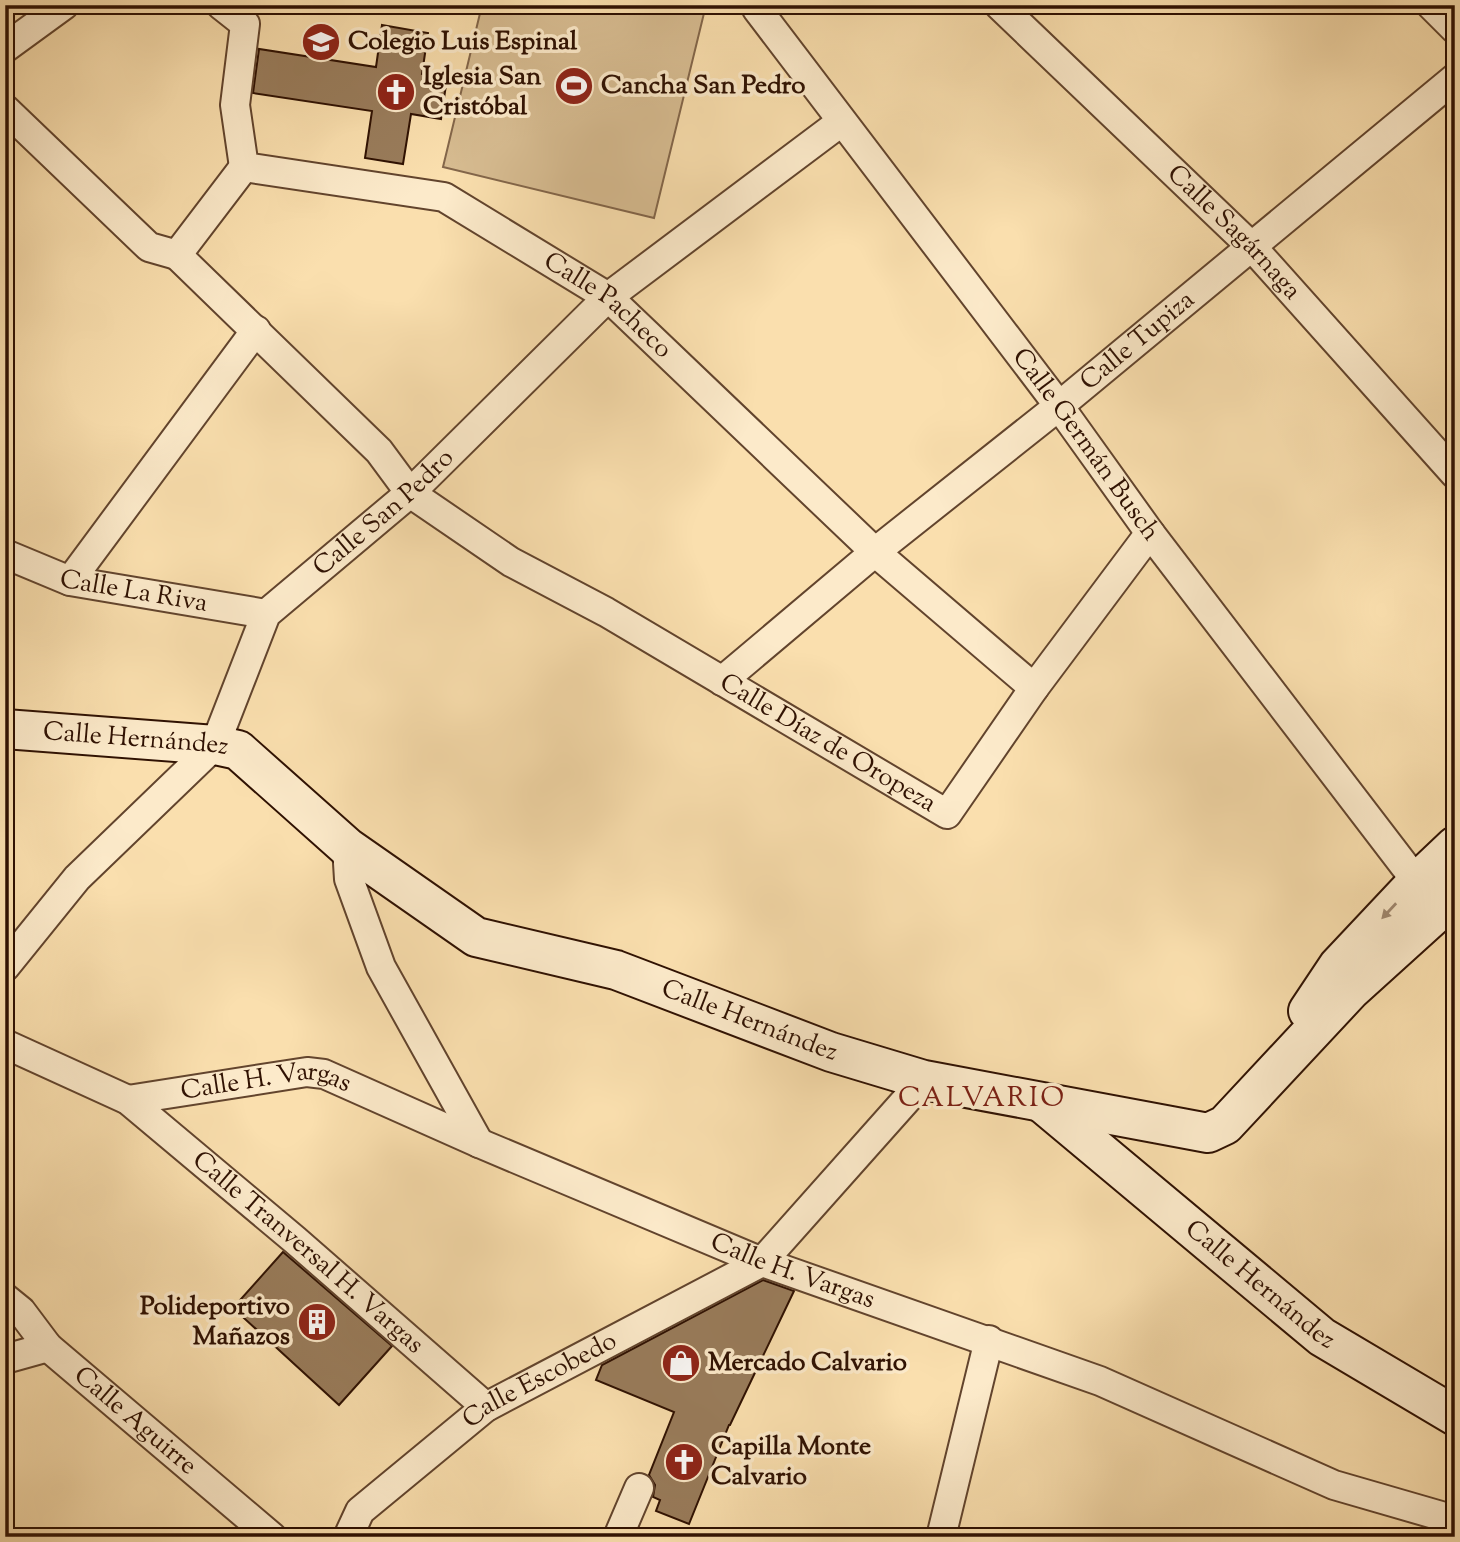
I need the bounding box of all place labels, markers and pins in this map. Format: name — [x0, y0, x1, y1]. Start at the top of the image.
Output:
school or university icon: Colegio Luis Espinal — [300, 21, 342, 63]
place label: Colegio Luis Espinal — [348, 24, 578, 61]
place label: Iglesia San Cristóbal — [423, 59, 542, 126]
sports icon: Cancha San Pedro — [553, 65, 595, 107]
place label: Cancha San Pedro — [601, 68, 806, 105]
church icon: Iglesia San Cristóbal — [375, 71, 417, 113]
place label: Polideportivo Mañazos — [140, 1289, 290, 1356]
building icon: Polideportivo Mañazos — [296, 1301, 338, 1343]
shop icon: Mercado Calvario — [660, 1342, 702, 1384]
place label: Mercado Calvario — [708, 1345, 907, 1382]
place label: Capilla Monte Calvario — [711, 1429, 871, 1496]
church icon: Capilla Monte Calvario — [663, 1441, 705, 1483]

